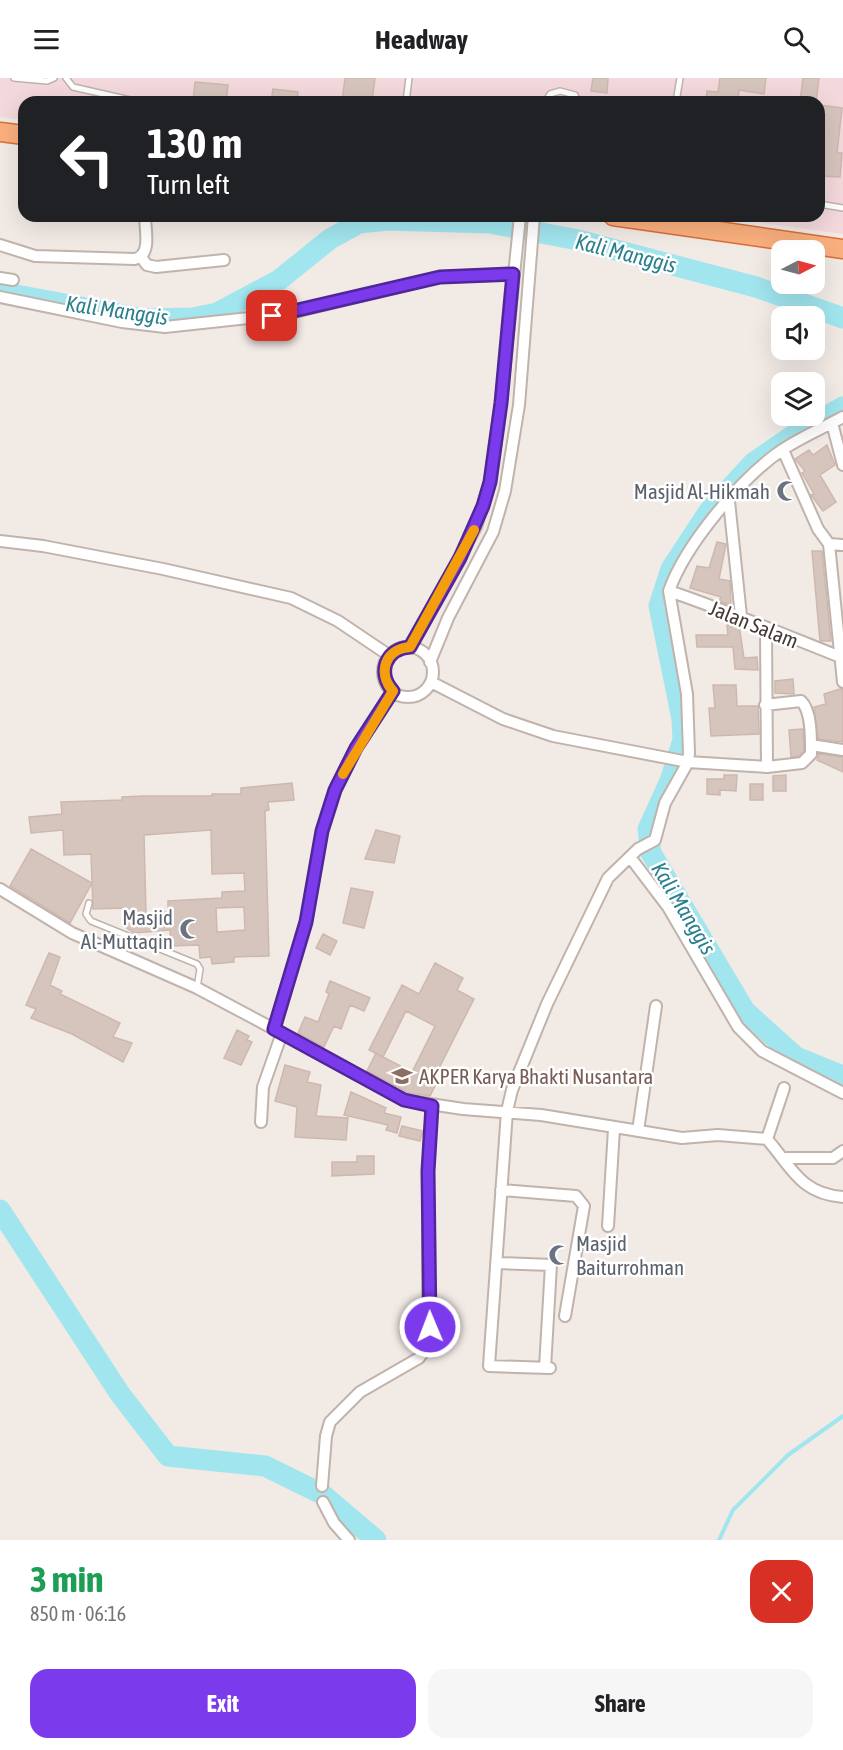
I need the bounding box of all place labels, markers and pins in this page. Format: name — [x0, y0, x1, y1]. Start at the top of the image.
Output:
pin — [246, 290, 297, 341]
place label: Masjid Al-Hikmah — [634, 479, 770, 503]
mosque icon: Masjid Al-Hikmah — [775, 479, 799, 503]
place label: Masjid Al-Muttaqin — [81, 905, 173, 953]
mosque icon: Masjid Al-Muttaqin — [178, 917, 202, 941]
school or university icon: AKPER Karya Bhakti Nusantara — [390, 1064, 414, 1088]
place label: AKPER Karya Bhakti Nusantara — [419, 1064, 653, 1088]
place label: Masjid Baiturrohman — [576, 1231, 684, 1279]
mosque icon: Masjid Baiturrohman — [547, 1243, 571, 1267]

